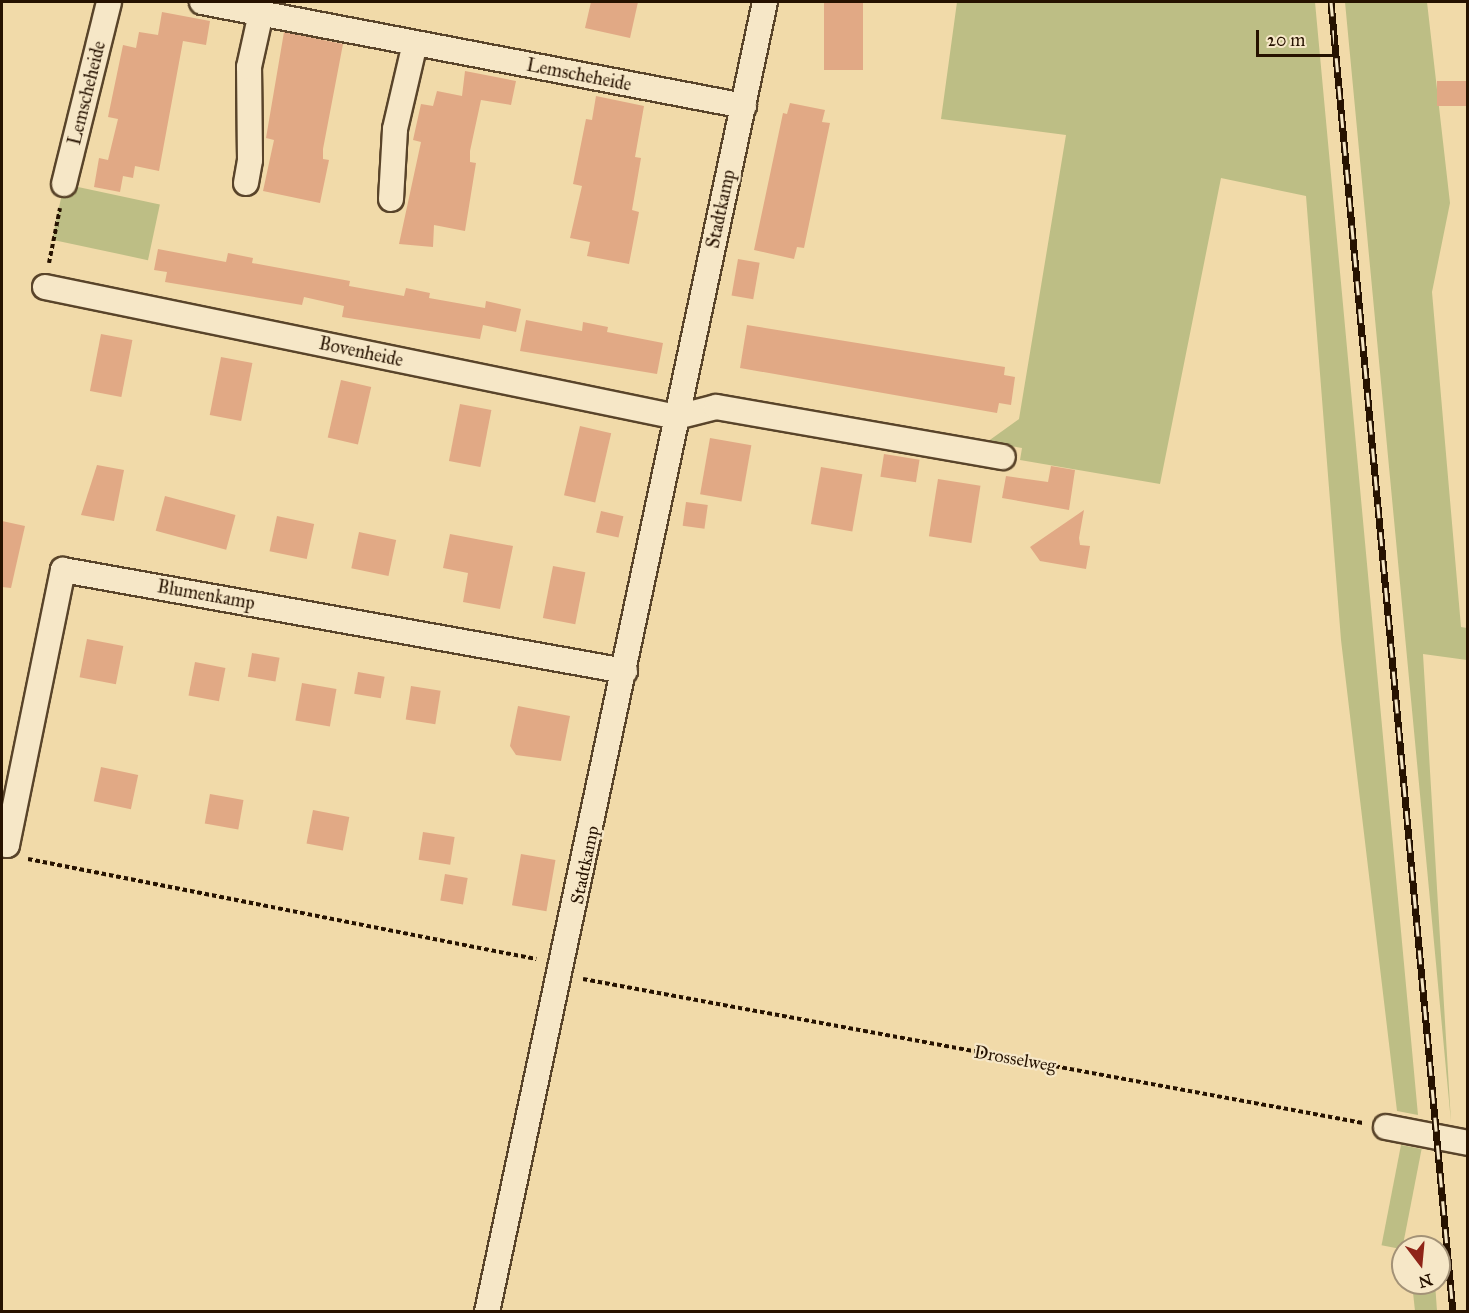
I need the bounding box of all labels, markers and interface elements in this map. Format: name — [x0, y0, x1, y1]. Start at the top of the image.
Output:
scale bar — [1259, 18, 1340, 56]
text: 20 m — [1267, 29, 1305, 51]
street label: Lemscheheide — [64, 39, 110, 147]
street label: Lemscheheide — [525, 54, 633, 96]
street label: Stadtkamp — [702, 168, 740, 250]
street label: Bovenheide — [317, 333, 405, 371]
street label: Blumenkamp — [156, 576, 256, 614]
street label: Stadtkamp — [566, 824, 604, 906]
street label: Drosselweg — [972, 1041, 1058, 1077]
north arrow — [1391, 1235, 1451, 1295]
text: N — [1416, 1270, 1435, 1292]

